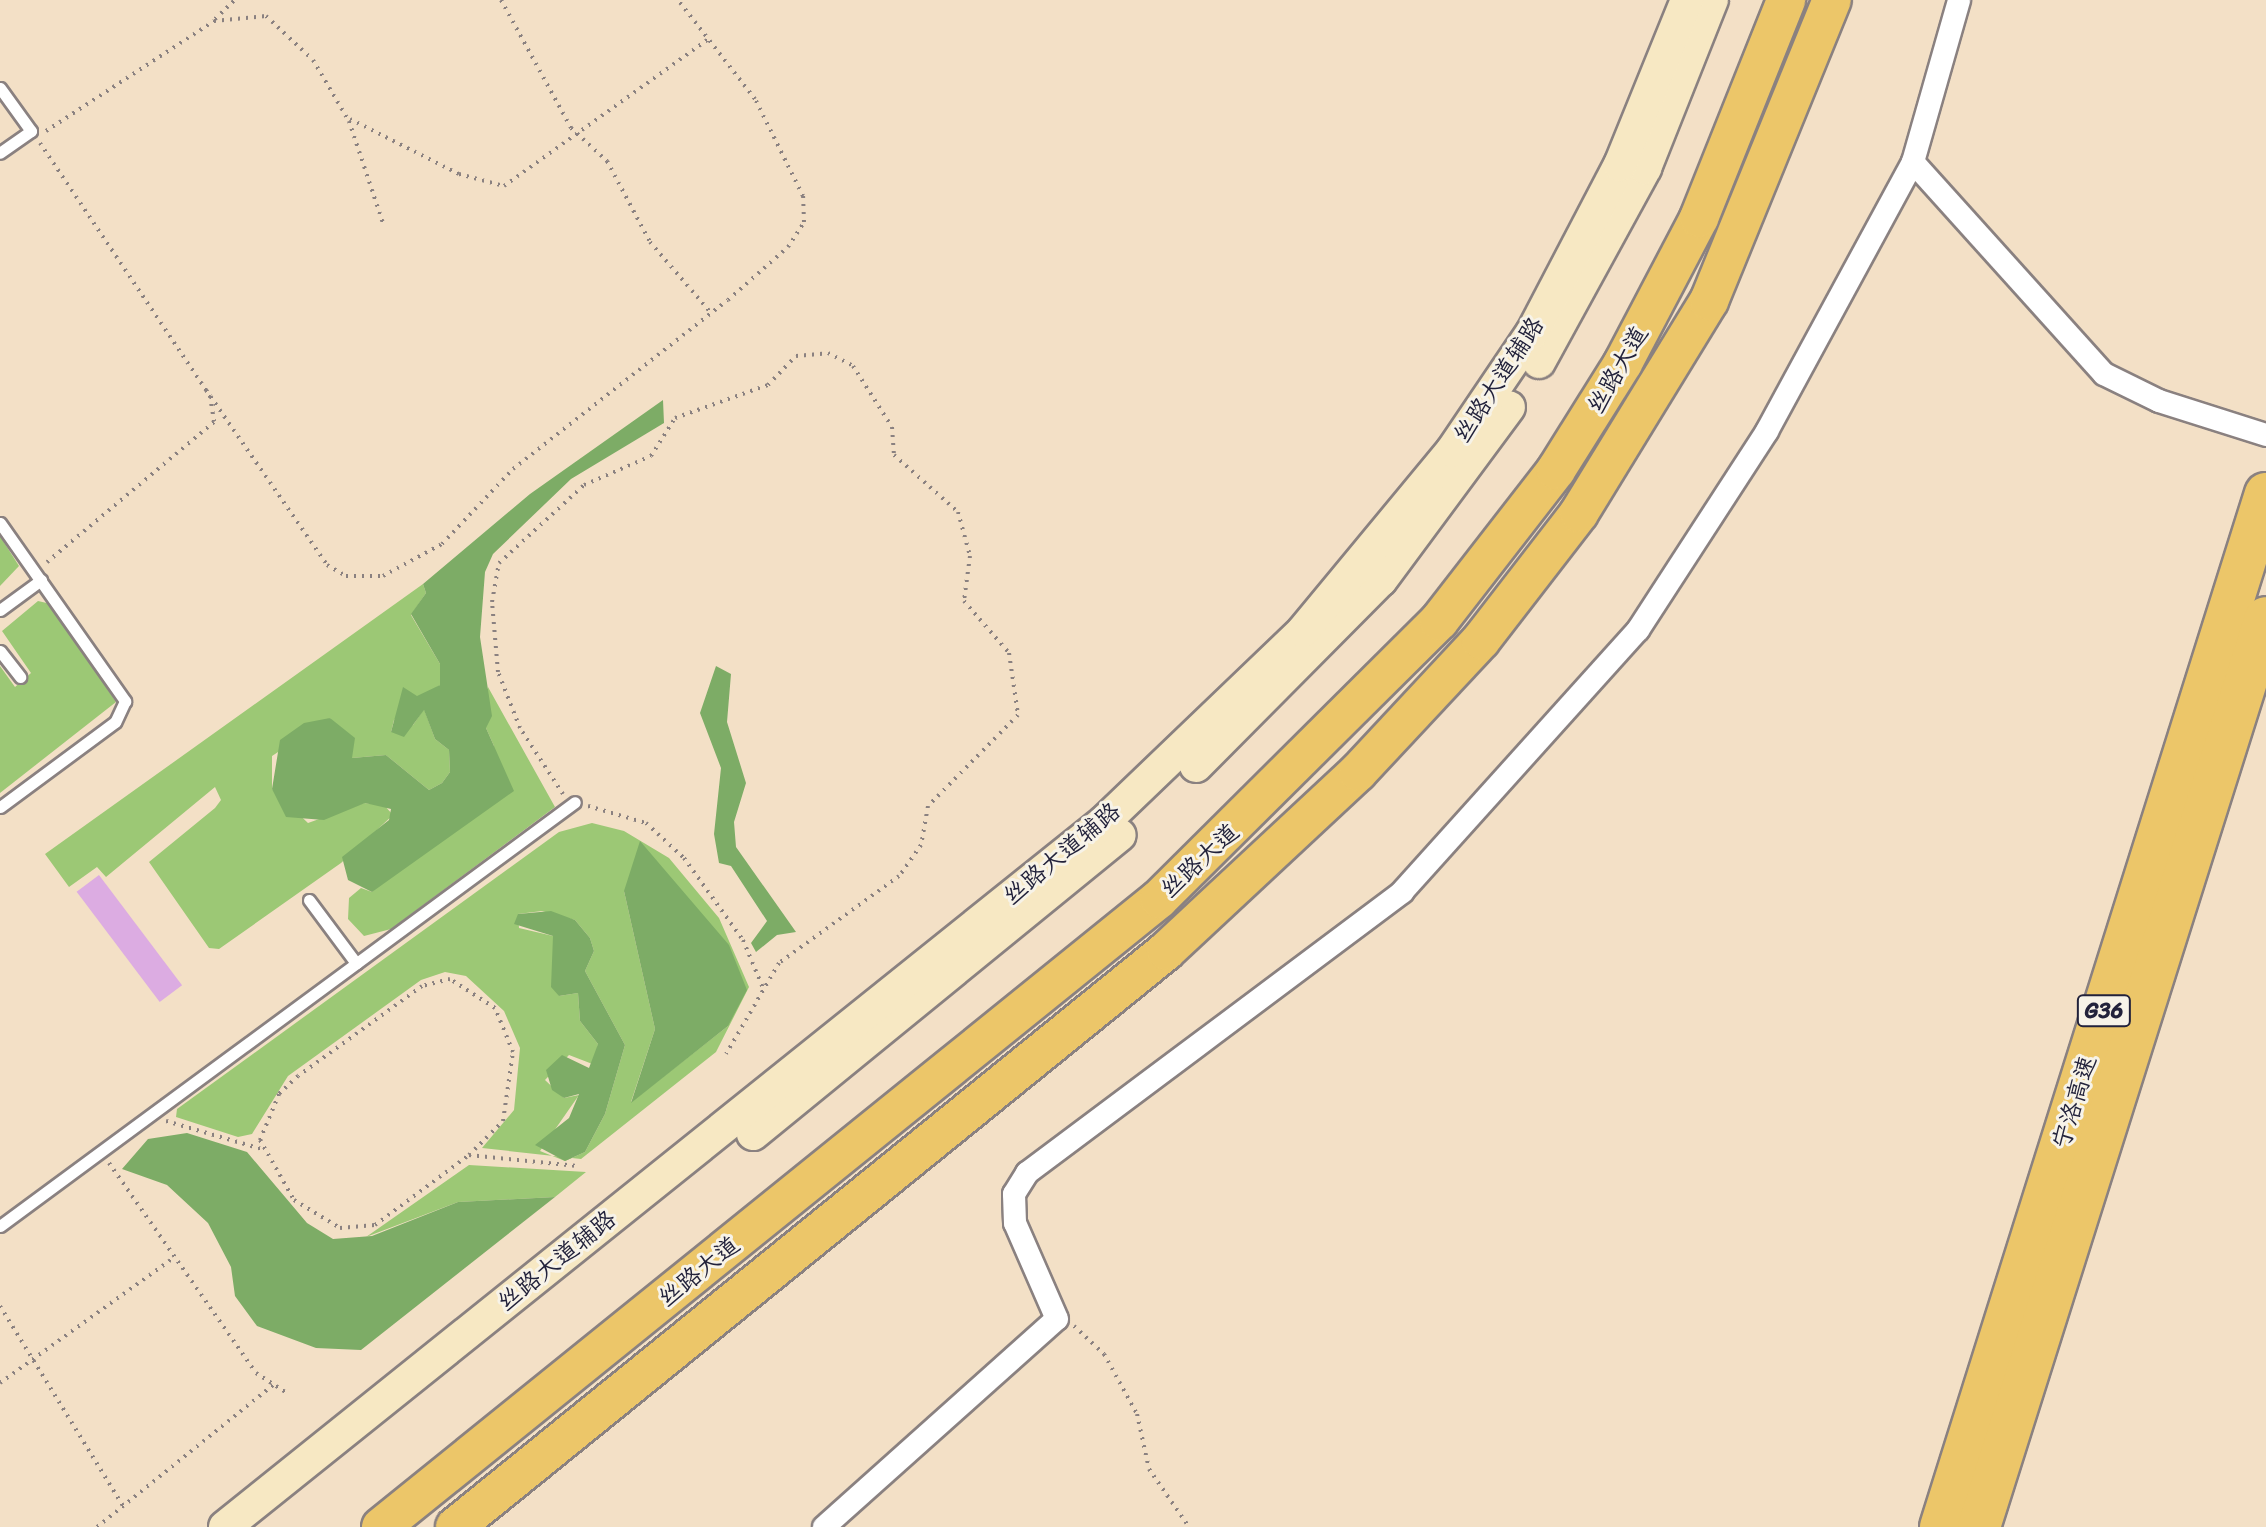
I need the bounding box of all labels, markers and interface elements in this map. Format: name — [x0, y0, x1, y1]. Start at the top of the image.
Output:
street label: 丝路大道辅路 — [1448, 312, 1550, 448]
street label: 丝路大道 — [1582, 321, 1654, 419]
street label: 丝路大道辅路 — [998, 797, 1126, 911]
street label: 丝路大道 — [1155, 818, 1245, 904]
road number: G36 — [2076, 993, 2132, 1029]
street label: 宁洛高速 — [2047, 1052, 2103, 1152]
street label: 丝路大道辅路 — [492, 1204, 622, 1318]
street label: 丝路大道 — [653, 1231, 745, 1313]

